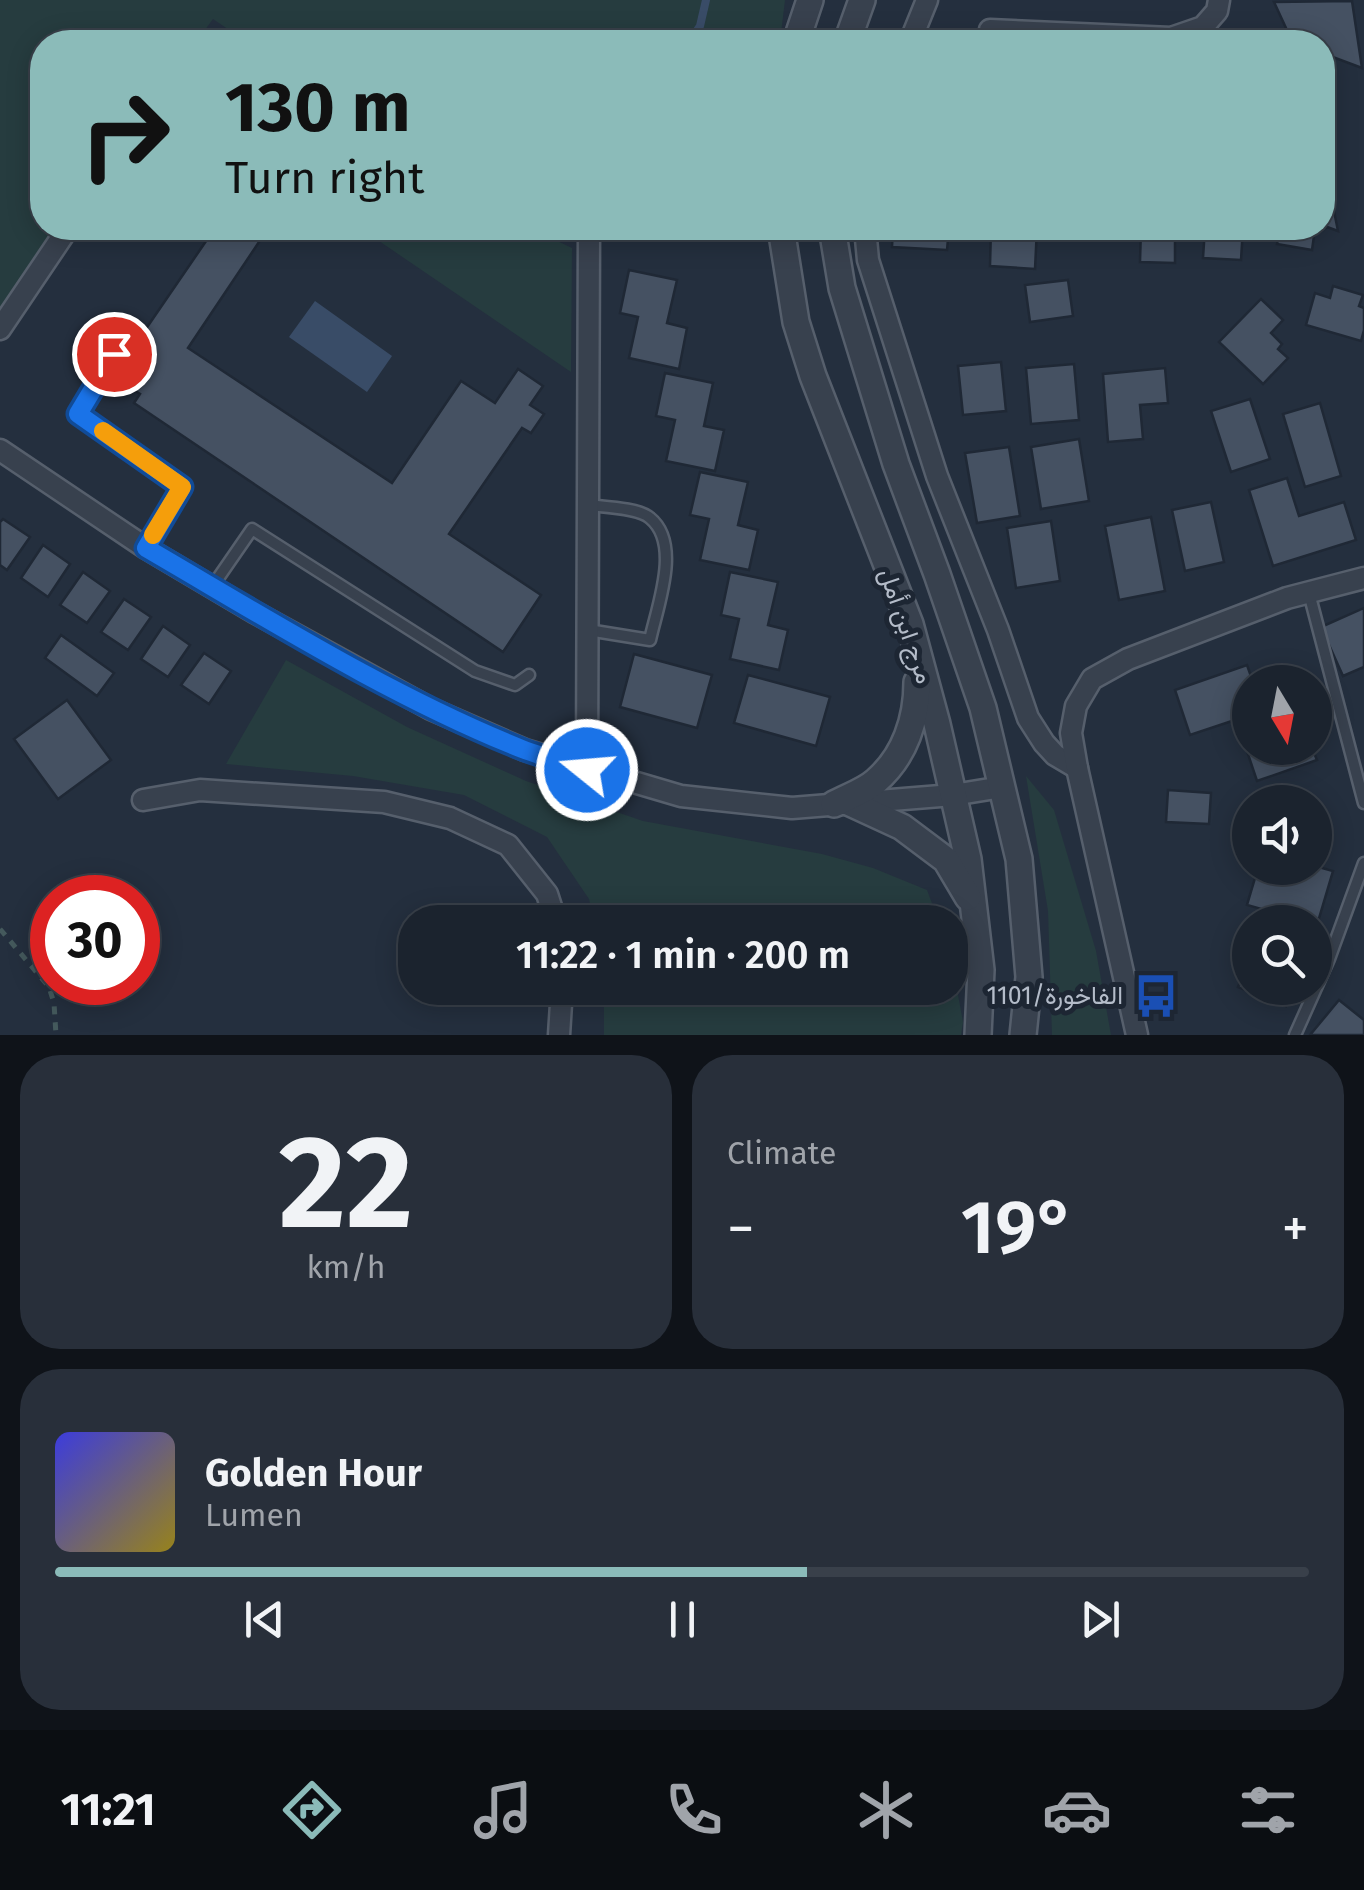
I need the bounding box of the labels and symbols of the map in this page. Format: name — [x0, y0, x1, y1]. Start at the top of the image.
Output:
pin — [72, 312, 157, 397]
street label: مرج ابن أمل — [871, 564, 940, 688]
north arrow — [1232, 665, 1332, 765]
position arrow — [535, 718, 639, 822]
speed limit sign: 30 — [30, 875, 160, 1005]
bus stop icon: الفاخورة/1101 — [1132, 972, 1180, 1020]
place label: الفاخورة/1101 — [986, 981, 1123, 1011]

